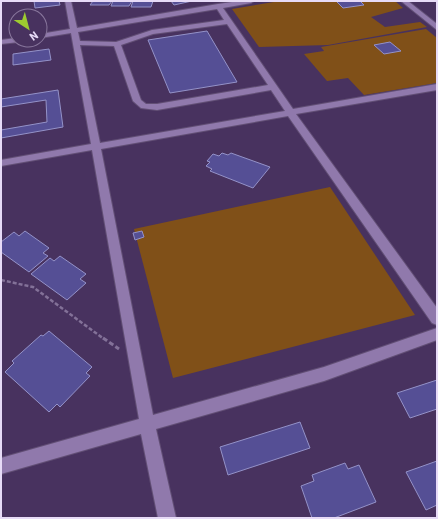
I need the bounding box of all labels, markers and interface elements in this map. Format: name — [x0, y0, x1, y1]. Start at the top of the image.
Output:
north arrow — [8, 8, 48, 48]
text: N — [27, 29, 41, 44]

